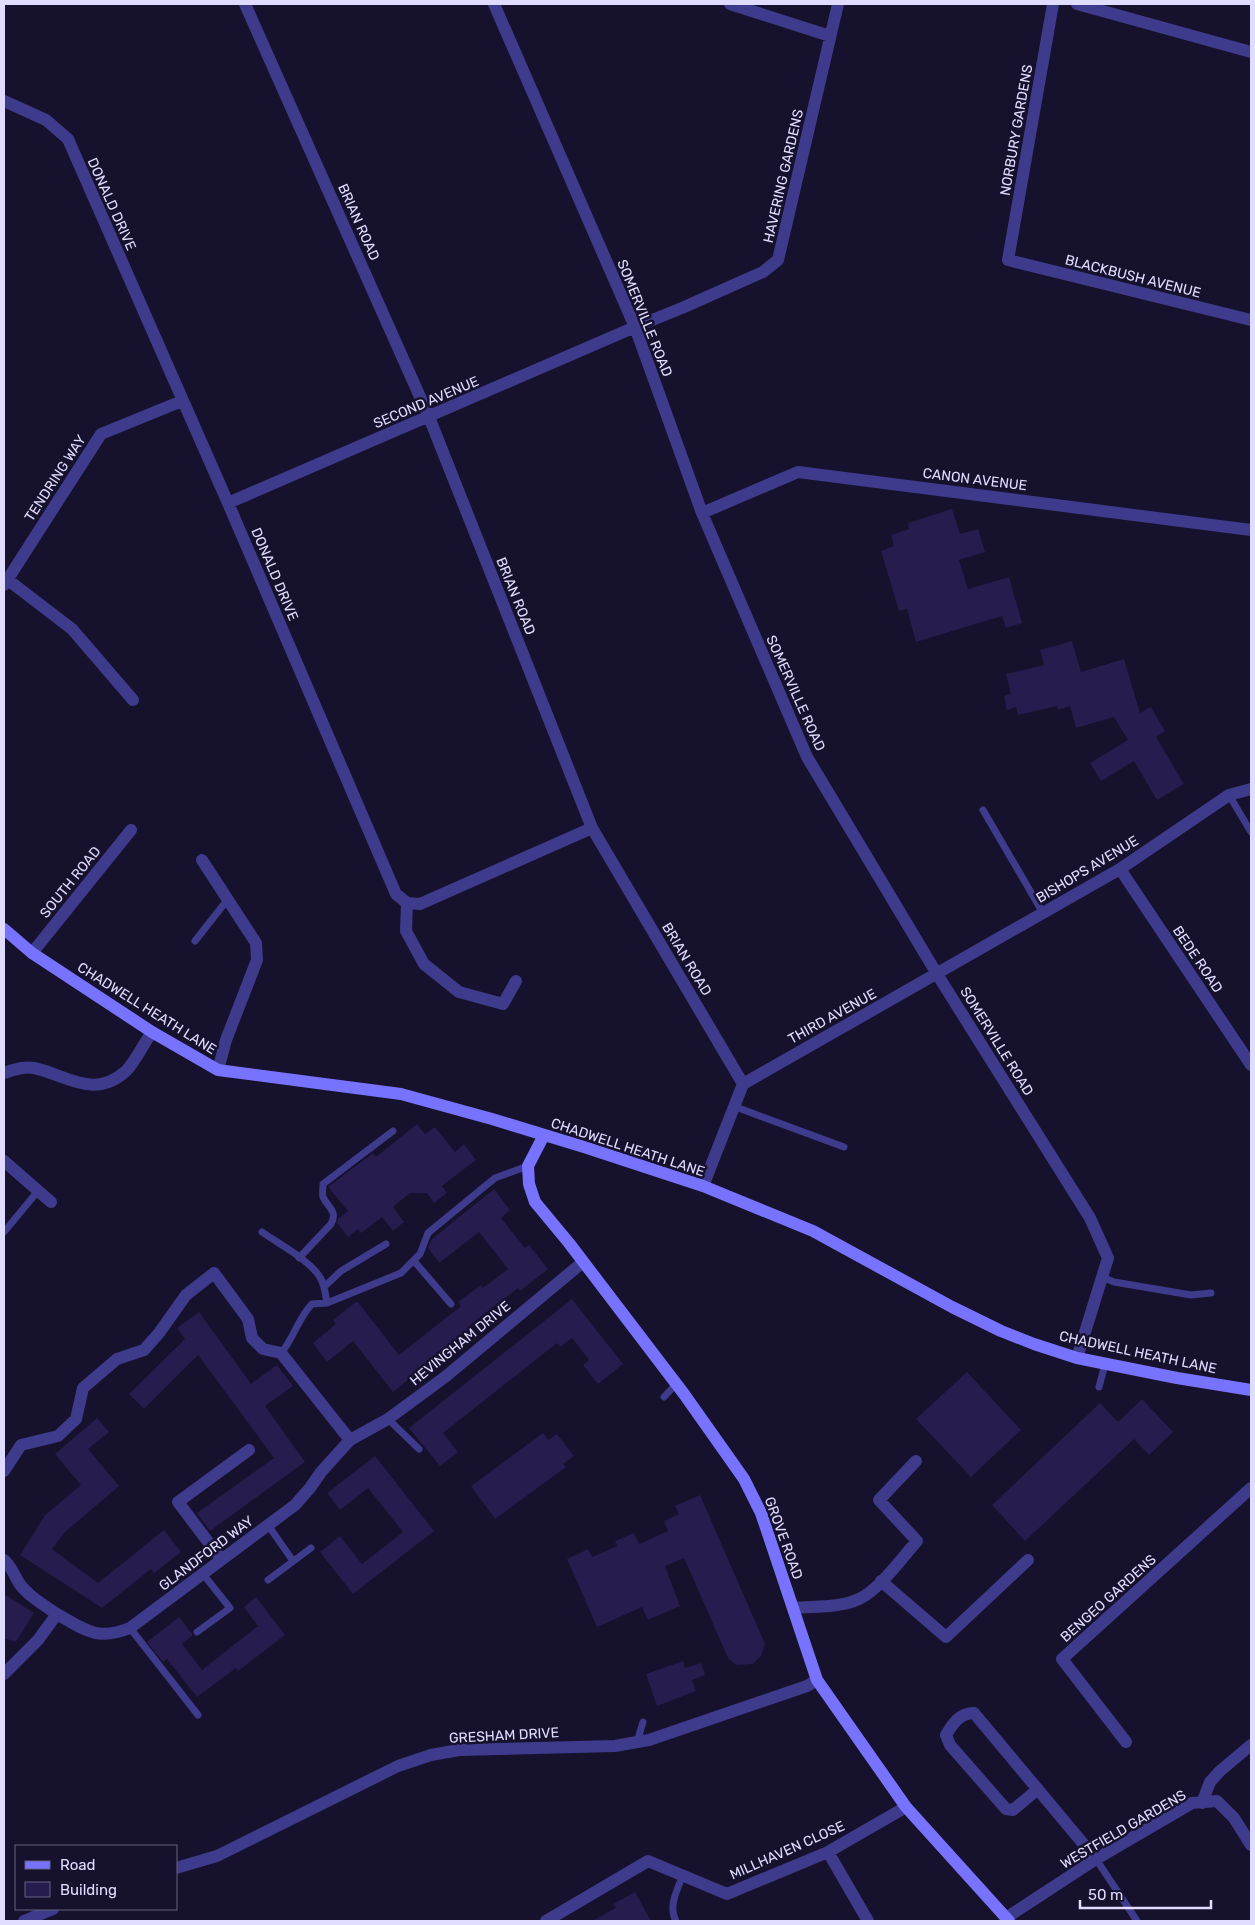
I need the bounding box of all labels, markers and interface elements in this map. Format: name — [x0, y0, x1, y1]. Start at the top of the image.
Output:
street label: NORBURY GARDENS — [997, 63, 1036, 197]
street label: HAVERING GARDENS — [760, 107, 807, 245]
street label: DONALD DRIVE — [84, 155, 140, 253]
street label: BRIAN ROAD — [334, 181, 383, 263]
street label: BLACKBUSH AVENUE — [1063, 251, 1203, 302]
street label: SOMERVILLE ROAD — [613, 257, 676, 379]
street label: SECOND AVENUE — [371, 373, 481, 432]
street label: TENDRING WAY — [21, 432, 90, 525]
street label: CANON AVENUE — [922, 465, 1028, 494]
street label: DONALD DRIVE — [247, 525, 302, 623]
street label: BRIAN ROAD — [492, 555, 539, 638]
street label: SOMERVILLE ROAD — [762, 633, 829, 754]
street label: BISHOPS AVENUE — [1033, 832, 1142, 907]
street label: SOUTH ROAD — [36, 843, 104, 921]
street label: BRIAN ROAD — [658, 920, 715, 999]
street label: BEDE ROAD — [1169, 923, 1226, 996]
street label: CHADWELL HEATH LANE — [74, 959, 219, 1058]
street label: SOMERVILLE ROAD — [956, 984, 1037, 1099]
street label: THIRD AVENUE — [785, 985, 879, 1048]
street label: CHADWELL HEATH LANE — [549, 1115, 707, 1180]
street label: HEVINGHAM DRIVE — [406, 1297, 514, 1389]
street label: CHADWELL HEATH LANE — [1058, 1327, 1218, 1377]
street label: GROVE ROAD — [761, 1495, 806, 1582]
street label: GLANDFORD WAY — [156, 1512, 257, 1595]
street label: BENGEO GARDENS — [1057, 1551, 1160, 1646]
street label: GRESHAM DRIVE — [449, 1724, 559, 1747]
street label: WESTFIELD GARDENS — [1057, 1786, 1189, 1872]
street label: MILLHAVEN CLOSE — [727, 1817, 847, 1883]
legend — [15, 1845, 178, 1910]
text: Road — [60, 1856, 96, 1874]
scale bar — [1080, 1878, 1211, 1910]
text: Building — [60, 1881, 117, 1899]
text: 50 m — [1088, 1886, 1123, 1904]

